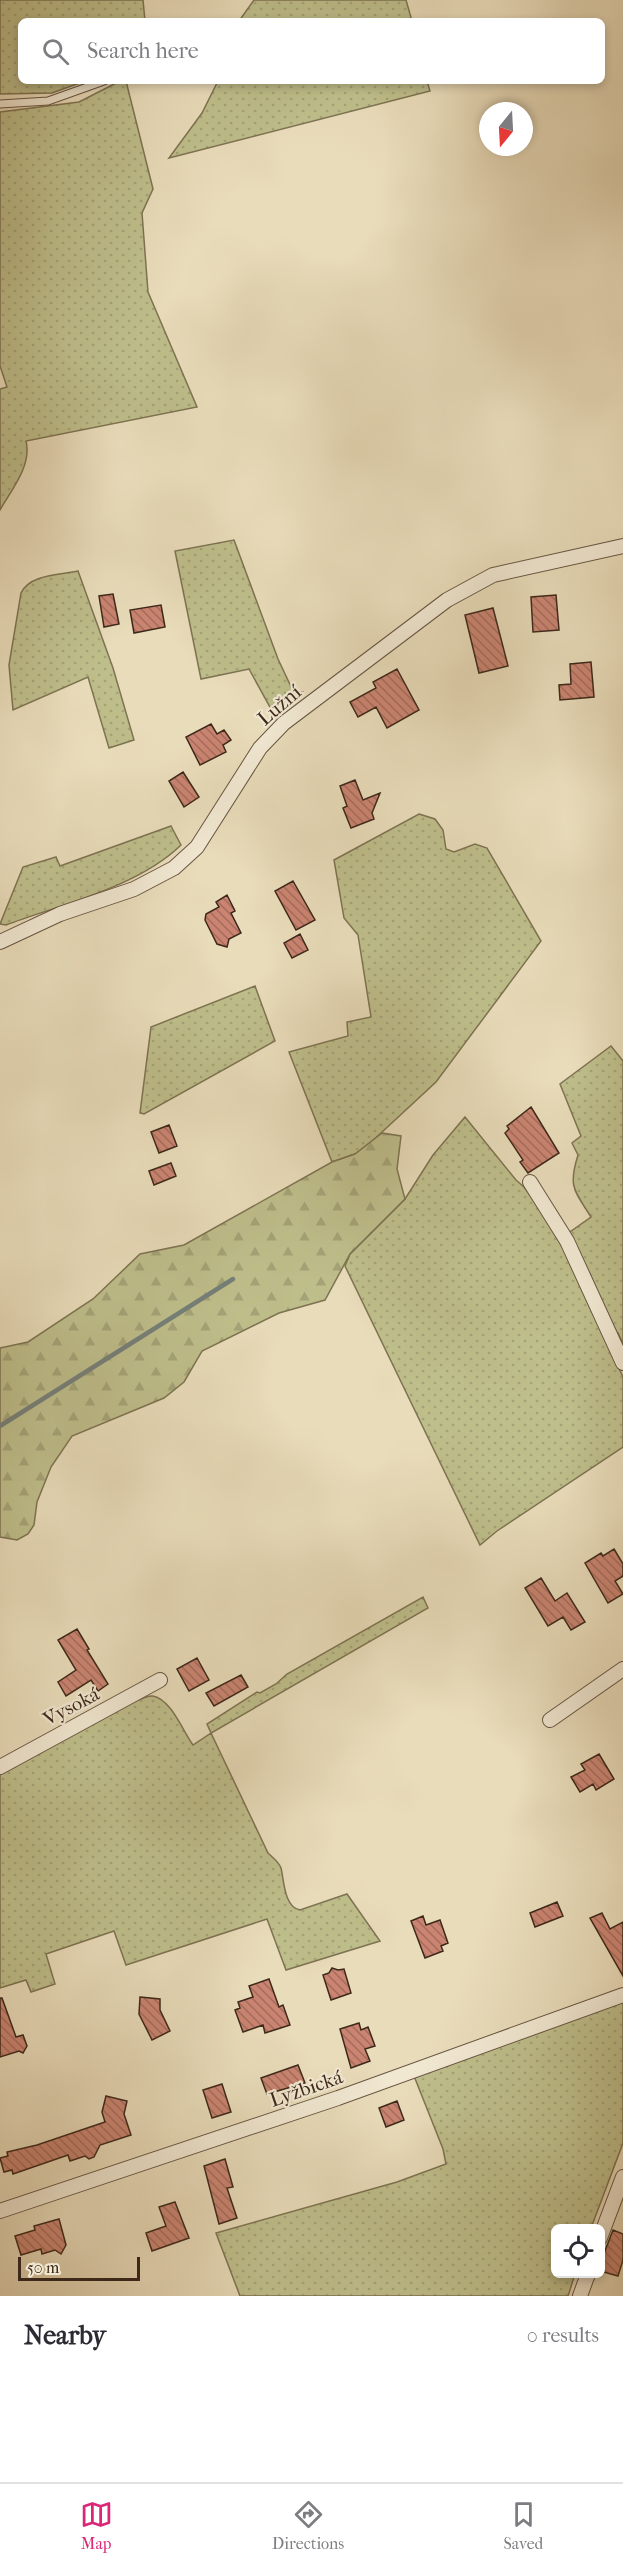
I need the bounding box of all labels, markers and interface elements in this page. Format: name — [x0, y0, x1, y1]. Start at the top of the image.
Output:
search box — [18, 18, 605, 84]
icon: search — [39, 35, 72, 68]
text: Search here — [87, 38, 199, 64]
north arrow — [479, 102, 533, 156]
street label: Lužní — [253, 680, 306, 730]
street label: Vysoká — [38, 1682, 104, 1731]
street label: Lyžbická — [267, 2065, 346, 2112]
map controls — [551, 2224, 605, 2278]
button: locate — [551, 2224, 605, 2278]
scale bar — [18, 2254, 140, 2282]
text: 50 m — [27, 2258, 59, 2277]
text: Nearby — [24, 2320, 106, 2351]
text: 0 results — [527, 2324, 599, 2347]
tab: Map — [80, 2498, 113, 2553]
tab: Directions — [272, 2498, 344, 2553]
tab: Saved — [504, 2498, 543, 2553]

